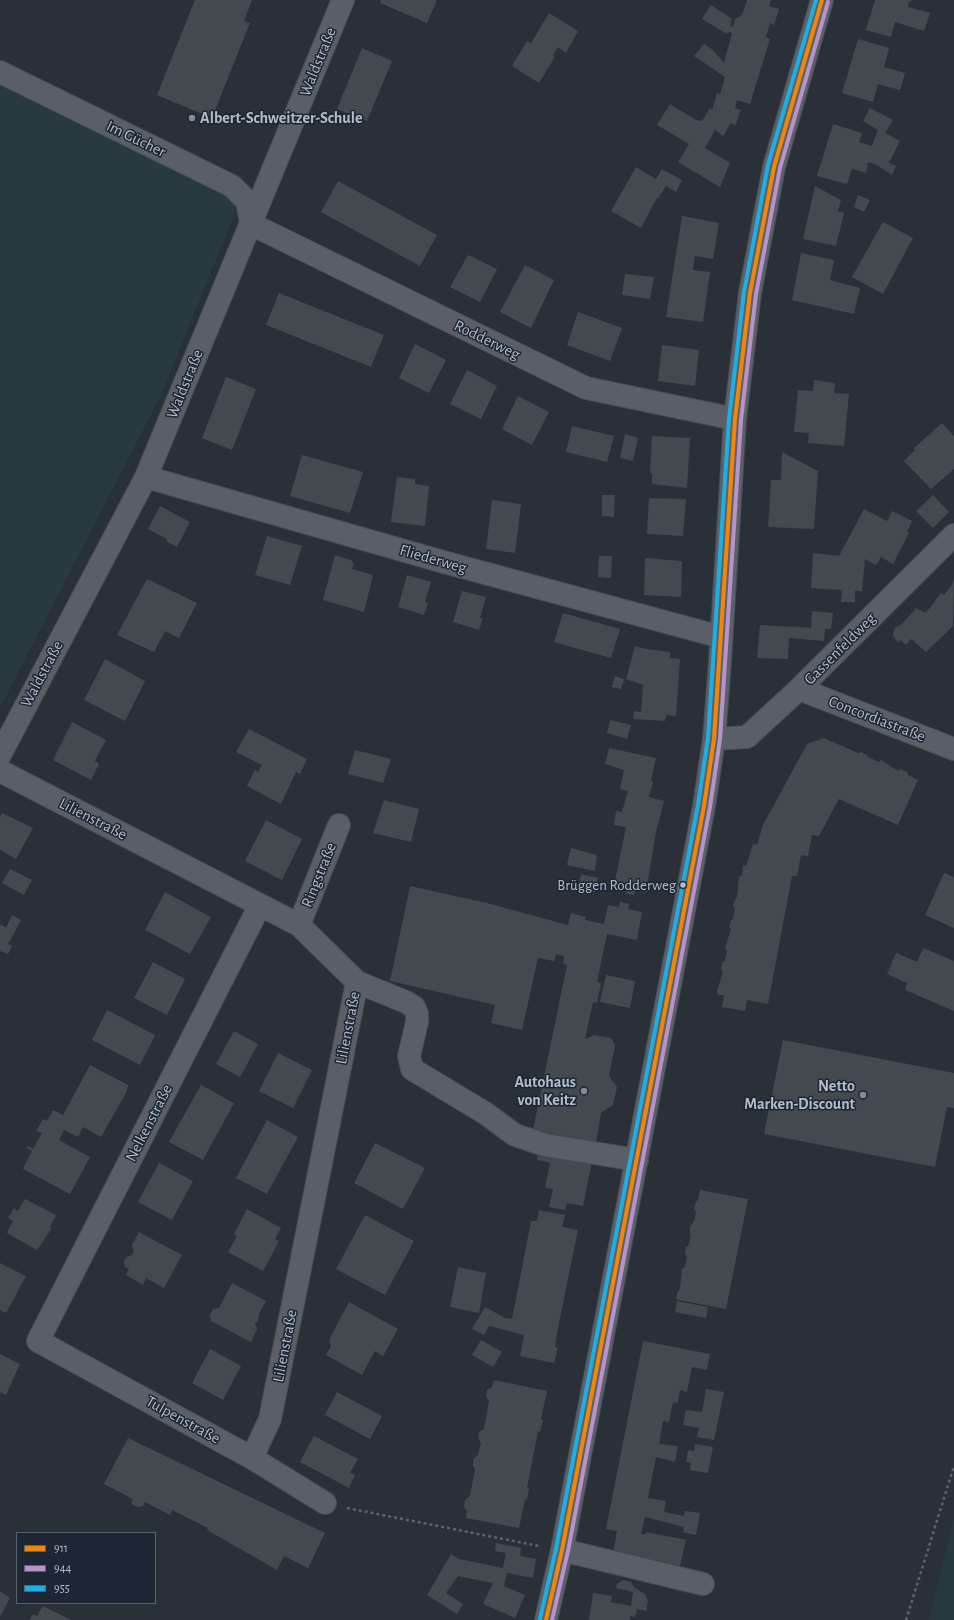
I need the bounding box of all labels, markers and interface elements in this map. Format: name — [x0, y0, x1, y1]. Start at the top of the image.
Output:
street label: Waldstraße — [295, 25, 341, 99]
place label: Albert-Schweitzer-Schule — [200, 108, 362, 128]
marker: Albert-Schweitzer-Schule — [187, 113, 197, 123]
street label: Im Gücher — [103, 116, 169, 162]
street label: Rodderweg — [451, 316, 523, 364]
street label: Waldstraße — [162, 347, 208, 421]
street label: Fliederweg — [397, 540, 469, 578]
street label: Gassenfeldweg — [800, 609, 880, 689]
street label: Waldstraße — [16, 637, 68, 711]
street label: Concordiastraße — [826, 692, 928, 746]
street label: Lilienstraße — [56, 794, 130, 844]
street label: Ringstraße — [297, 840, 341, 910]
place label: Brüggen Rodderweg — [557, 876, 676, 894]
marker: Brüggen Rodderweg — [678, 880, 688, 890]
street label: Lilienstraße — [332, 990, 364, 1066]
place label: Autohaus von Keitz — [514, 1072, 576, 1110]
place label: Netto Marken-Discount — [744, 1076, 855, 1114]
street label: Nelkenstraße — [121, 1081, 177, 1165]
marker: Autohaus von Keitz — [579, 1086, 589, 1096]
marker: Netto Marken-Discount — [858, 1090, 868, 1100]
street label: Lilienstraße — [269, 1308, 301, 1384]
street label: Tulpenstraße — [142, 1392, 224, 1448]
legend — [16, 1532, 156, 1604]
text: 911 — [54, 1542, 68, 1554]
text: 944 — [54, 1562, 71, 1574]
text: 955 — [54, 1582, 70, 1594]

